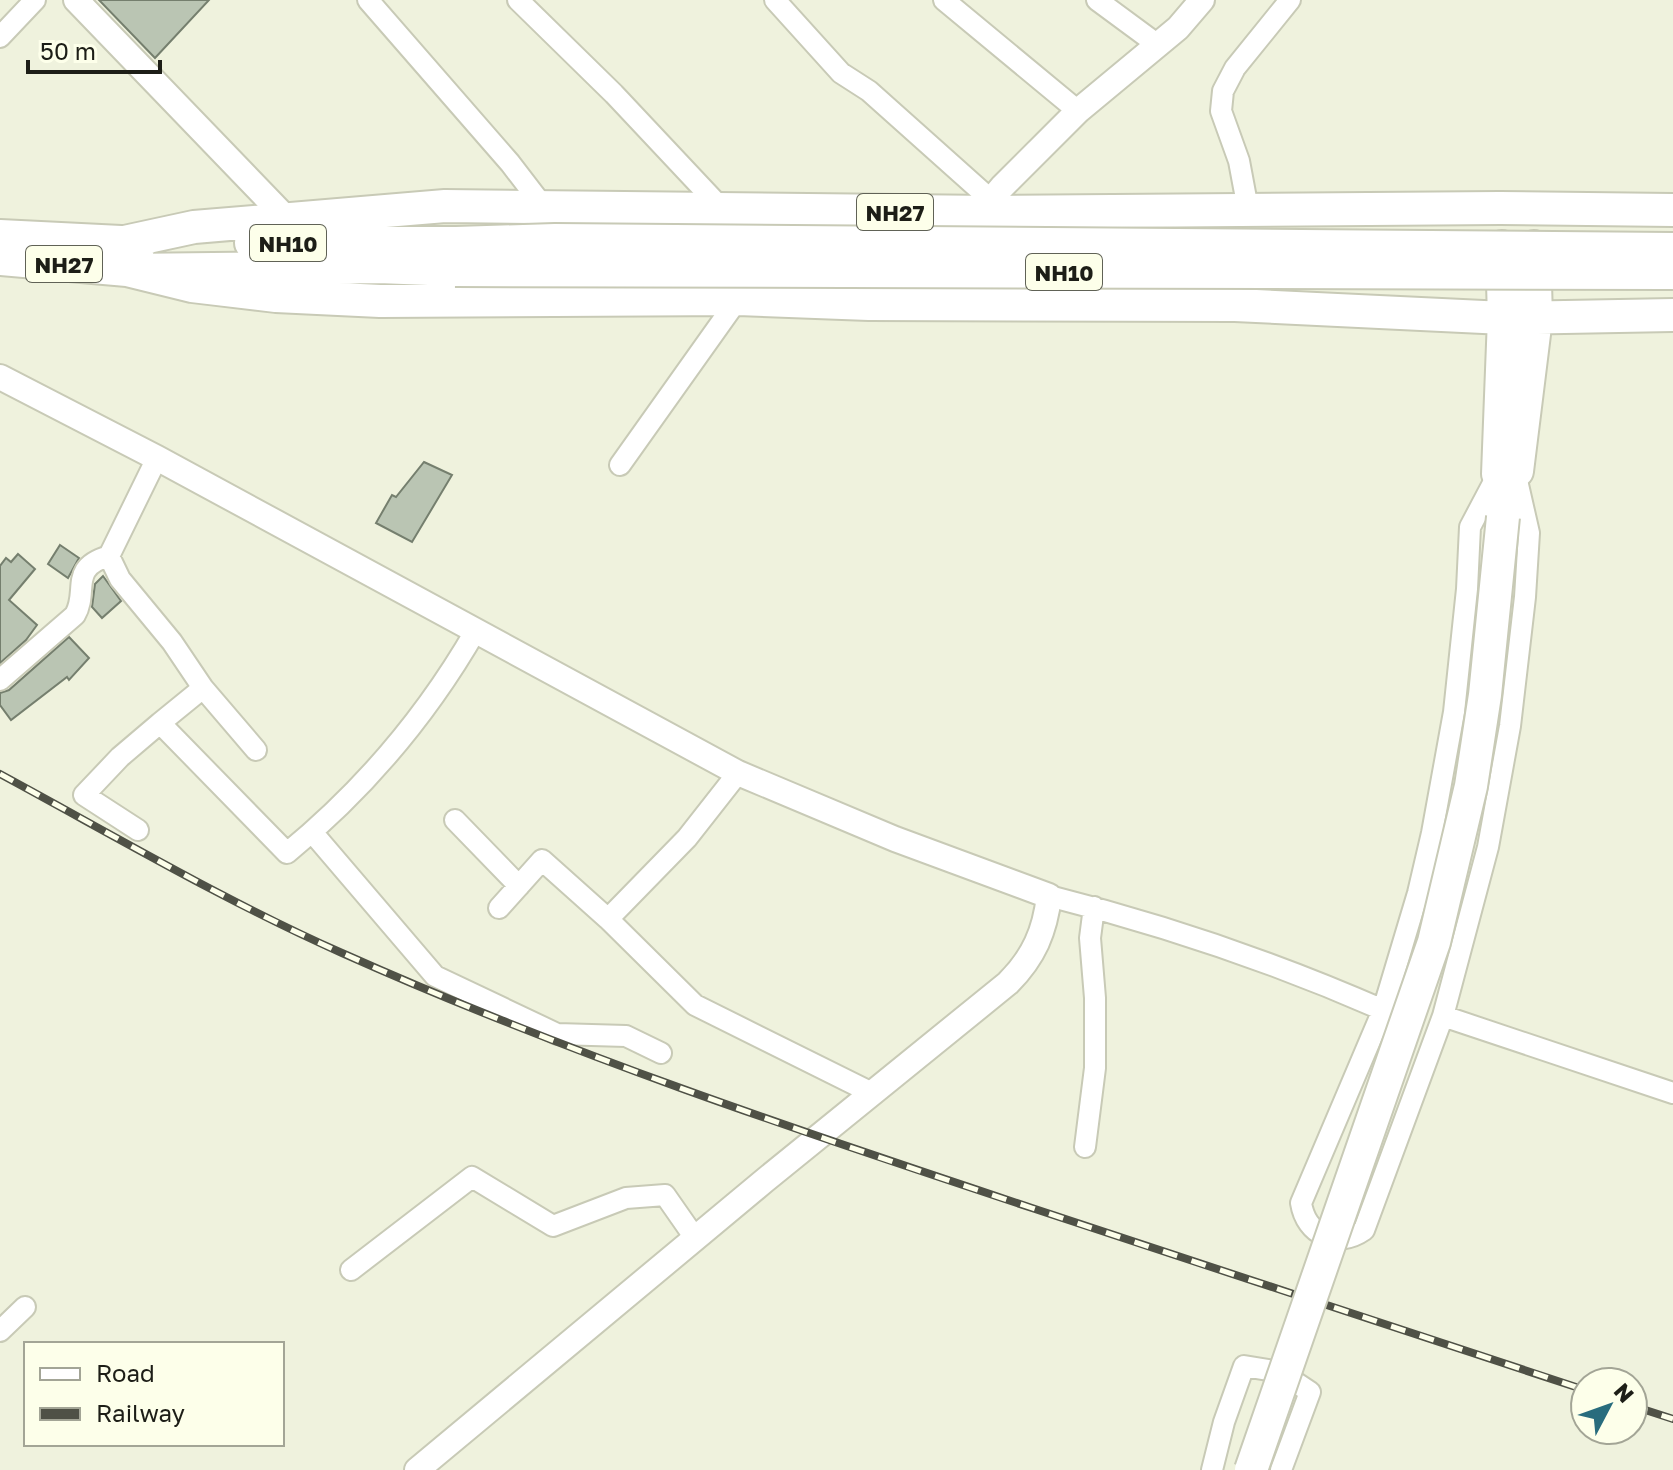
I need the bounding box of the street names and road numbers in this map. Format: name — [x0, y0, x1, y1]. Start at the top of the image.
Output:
road number: NH27 — [857, 194, 933, 230]
road number: NH10 — [250, 225, 326, 261]
road number: NH27 — [26, 246, 102, 282]
road number: NH10 — [1026, 254, 1102, 290]

